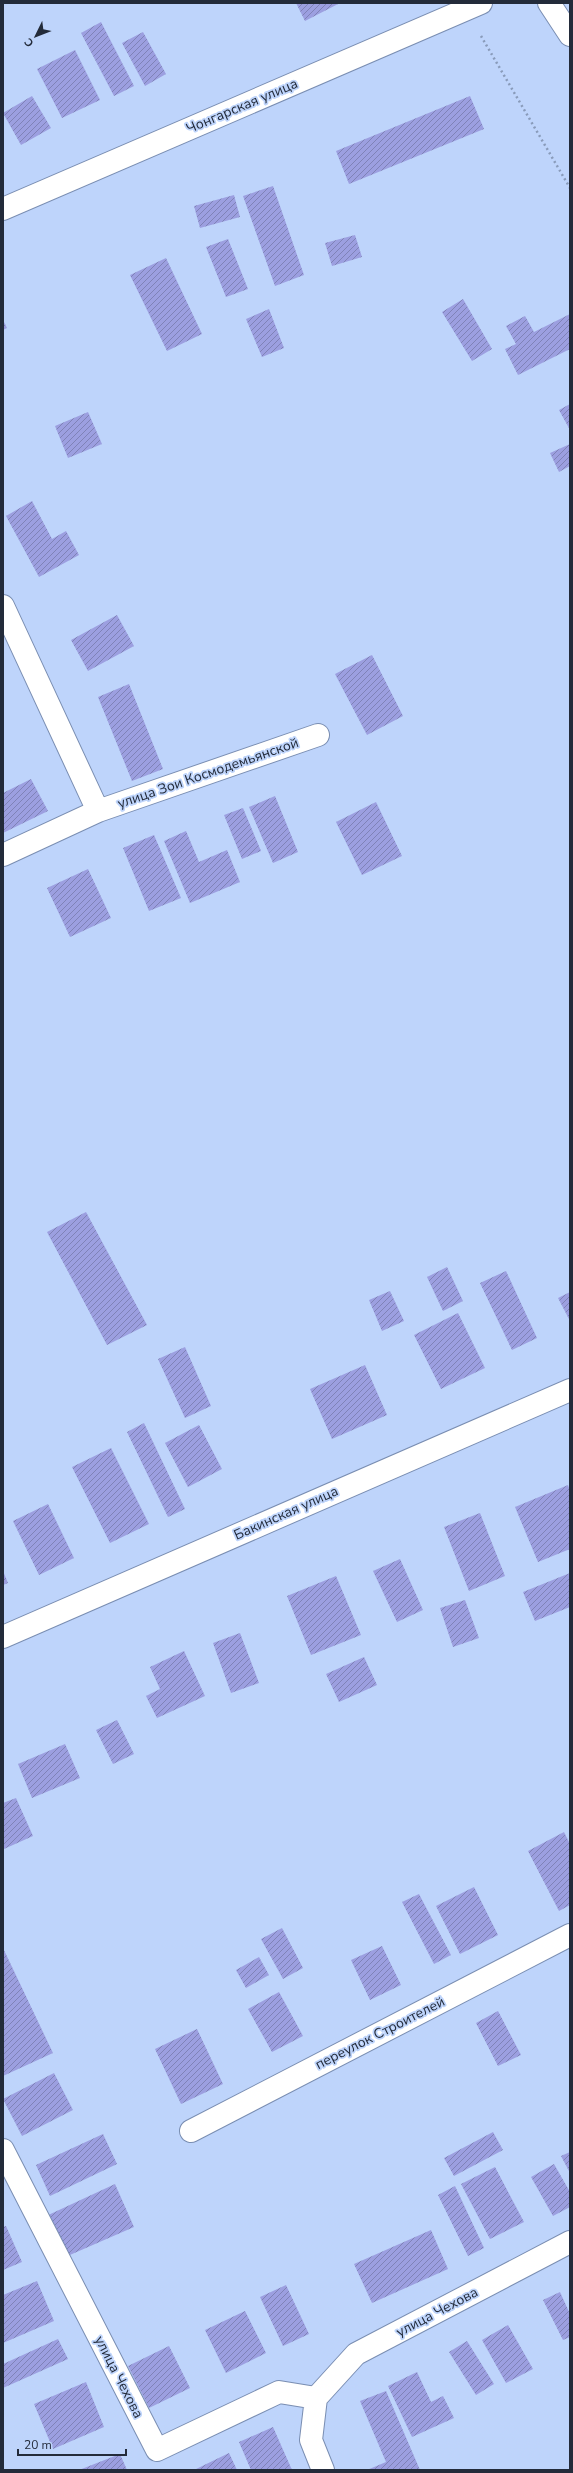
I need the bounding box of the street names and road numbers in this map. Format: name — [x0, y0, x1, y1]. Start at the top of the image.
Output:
street label: Чонгарская улица — [183, 74, 301, 138]
street label: улица Зои Космодемьянской — [115, 733, 301, 813]
street label: Бакинская улица — [231, 1481, 341, 1545]
street label: переулок Строителей — [312, 1992, 448, 2074]
street label: улица Чехова — [393, 2282, 481, 2342]
street label: улица Чехова — [90, 2333, 148, 2421]

